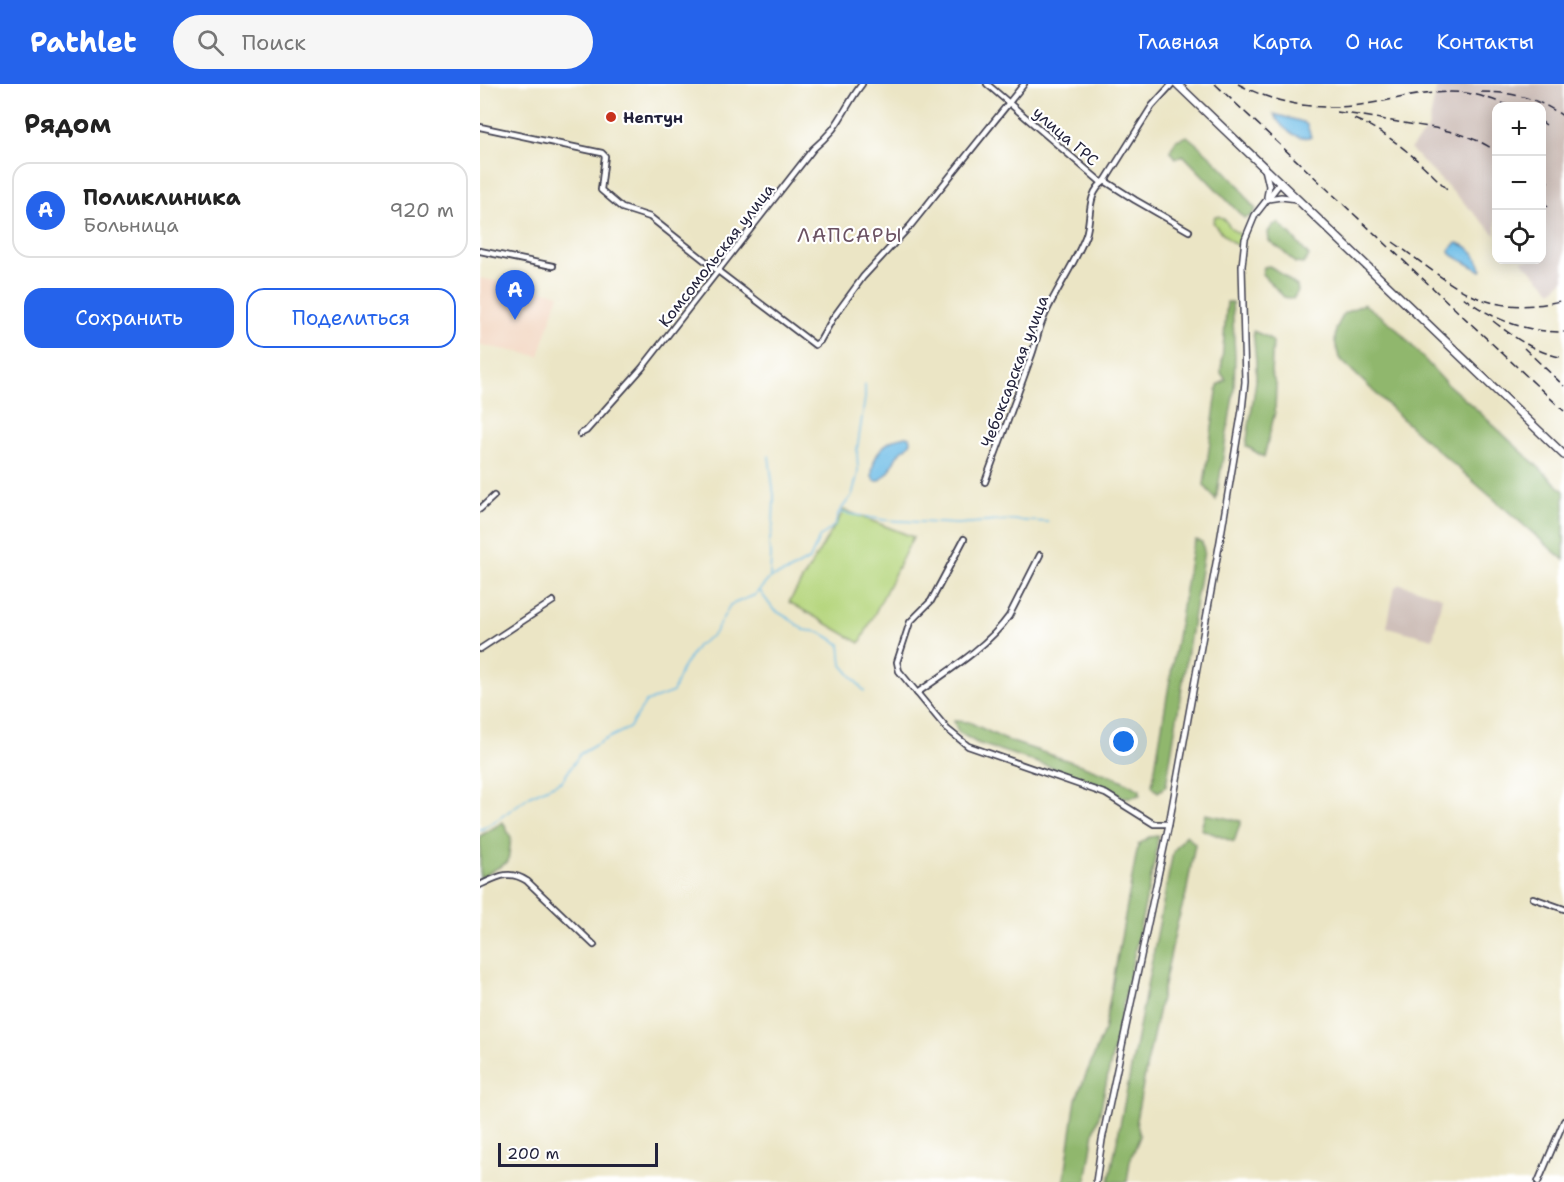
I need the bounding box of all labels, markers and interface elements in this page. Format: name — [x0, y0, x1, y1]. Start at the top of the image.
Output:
search box — [173, 15, 593, 69]
text: Pathlet — [30, 23, 137, 61]
icon: search — [194, 26, 227, 59]
text: Поиск — [242, 28, 306, 57]
text: Главная — [1138, 28, 1219, 56]
text: Карта — [1252, 28, 1312, 56]
text: О нас — [1345, 28, 1403, 56]
text: Контакты — [1436, 28, 1534, 56]
street label: улица ГРС — [1028, 102, 1103, 171]
map controls — [1492, 102, 1546, 264]
button: + — [1492, 102, 1546, 156]
text: Рядом — [24, 106, 111, 141]
place label: Нептун — [623, 107, 683, 128]
marker: Нептун — [604, 110, 618, 124]
button: − — [1492, 156, 1546, 210]
street label: Комсомольская улица — [654, 179, 779, 331]
text: Поликлиника — [83, 183, 241, 212]
text: A — [38, 197, 53, 223]
text: 920 m — [390, 197, 454, 223]
button: locate — [1492, 210, 1546, 264]
text: Больница — [83, 212, 179, 238]
district label: ЛАПСАРЫ — [797, 222, 903, 248]
pin: A — [495, 270, 534, 320]
button: Сохранить — [24, 288, 234, 348]
button: Поделиться — [246, 288, 456, 348]
street label: Чебоксарская улица — [976, 292, 1053, 450]
your location — [1109, 727, 1138, 756]
scale bar — [498, 1140, 658, 1168]
text: 200 m — [507, 1143, 559, 1164]

